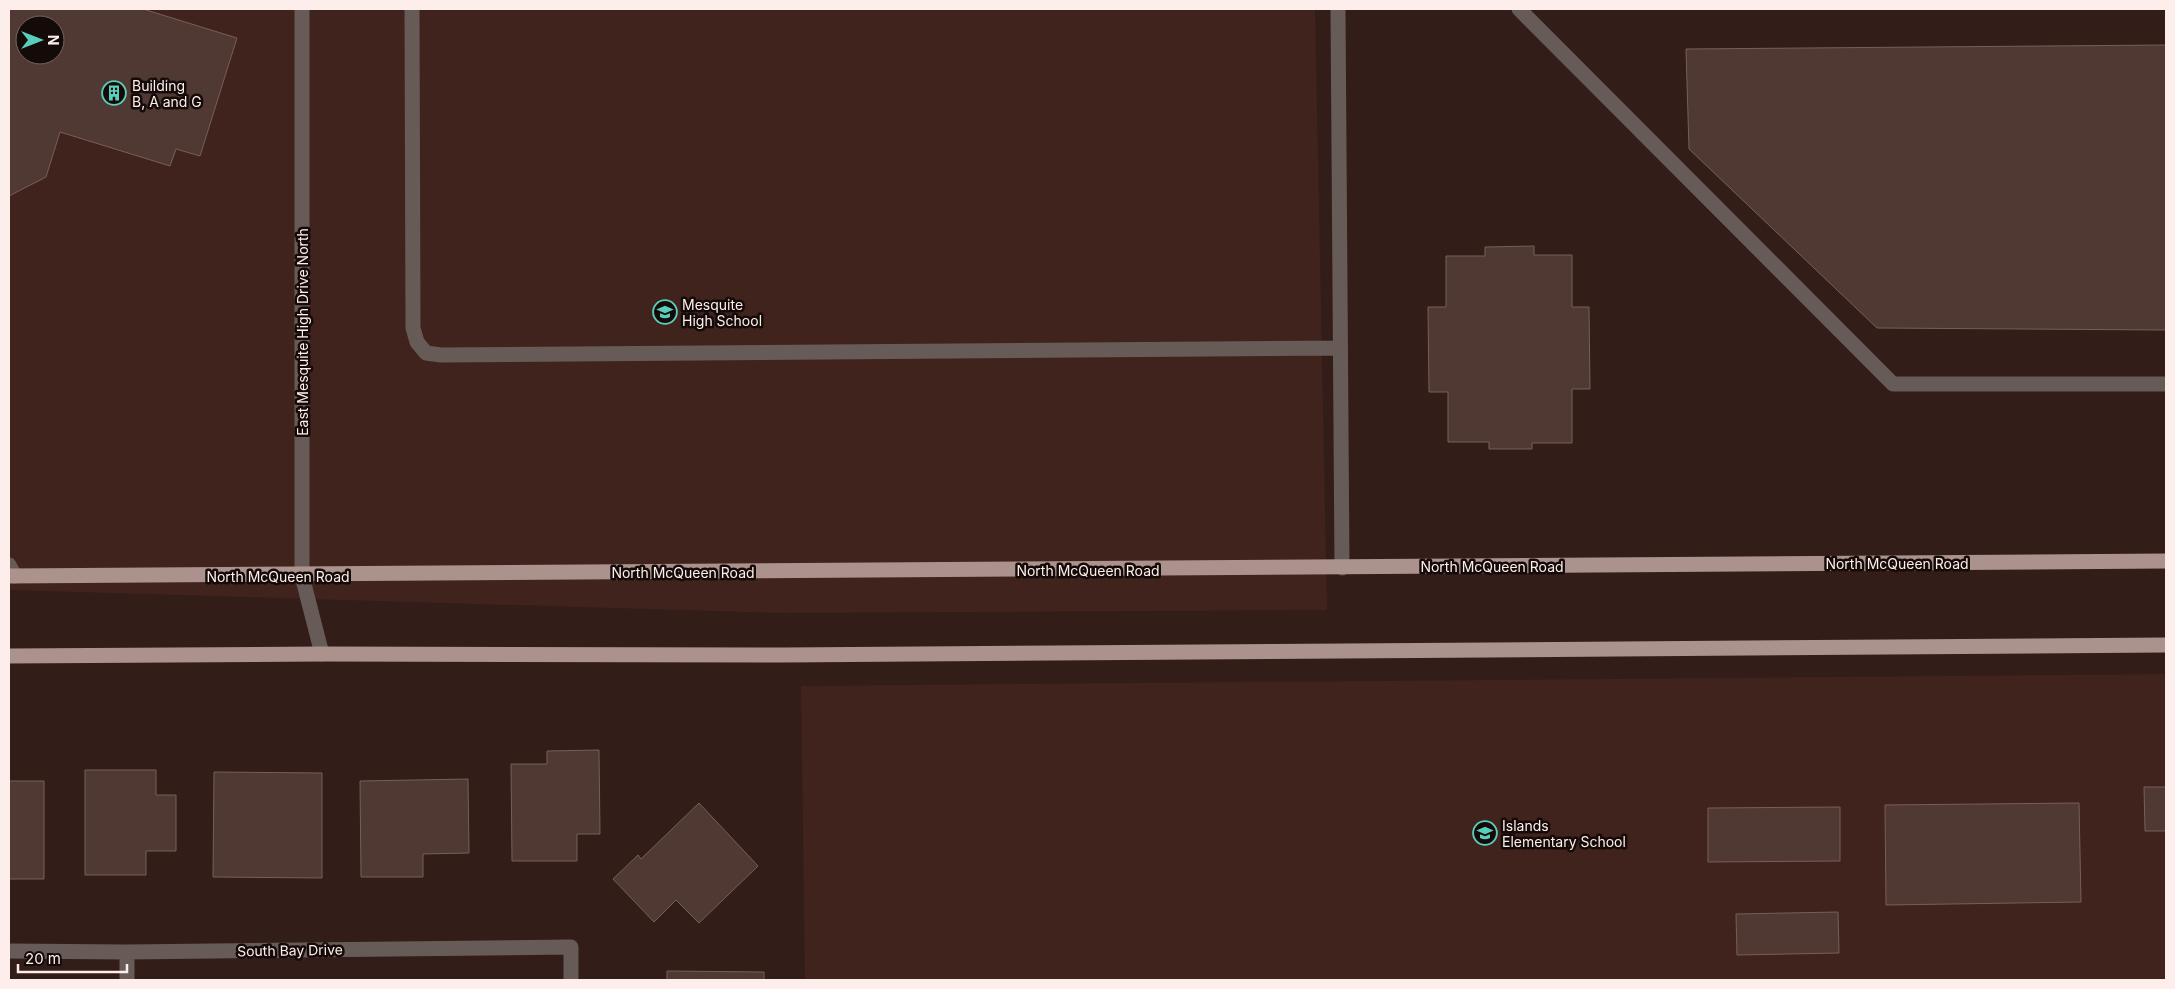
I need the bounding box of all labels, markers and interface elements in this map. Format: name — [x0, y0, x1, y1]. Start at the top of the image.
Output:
north arrow — [15, 15, 65, 65]
text: N — [45, 35, 62, 45]
place label: Building B, A and G — [132, 77, 202, 110]
building icon: Building B, A and G — [101, 80, 127, 106]
street label: East Mesquite High Drive North — [294, 228, 311, 436]
place label: Mesquite High School — [682, 296, 762, 329]
school or university icon: Mesquite High School — [652, 299, 678, 325]
street label: North McQueen Road — [1825, 555, 1969, 572]
street label: North McQueen Road — [1420, 558, 1564, 575]
street label: North McQueen Road — [1016, 562, 1160, 579]
street label: North McQueen Road — [611, 564, 755, 581]
street label: North McQueen Road — [206, 568, 350, 585]
place label: Islands Elementary School — [1502, 817, 1626, 850]
school or university icon: Islands Elementary School — [1472, 820, 1498, 846]
street label: South Bay Drive — [237, 941, 343, 959]
scale bar — [18, 942, 126, 974]
text: 20 m — [25, 949, 61, 968]

